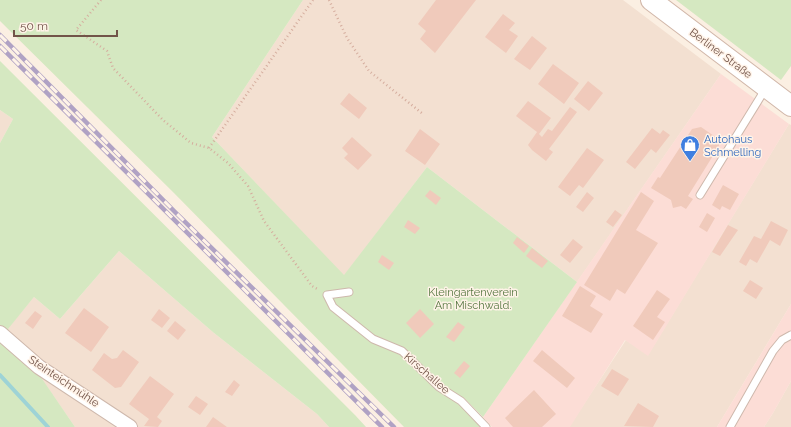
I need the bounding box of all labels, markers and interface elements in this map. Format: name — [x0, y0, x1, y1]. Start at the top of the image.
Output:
scale bar — [14, 12, 117, 38]
text: 50 m — [20, 19, 48, 33]
street label: Berliner Straße — [687, 26, 755, 81]
place label: Autohaus Schmelling — [704, 133, 761, 159]
shop icon: Autohaus Schmelling — [679, 134, 701, 162]
park label: Kleingartenverein Am Mischwald. — [428, 286, 518, 312]
street label: Kirschallee — [401, 350, 452, 397]
street label: Steinteichmühle — [26, 353, 102, 410]

